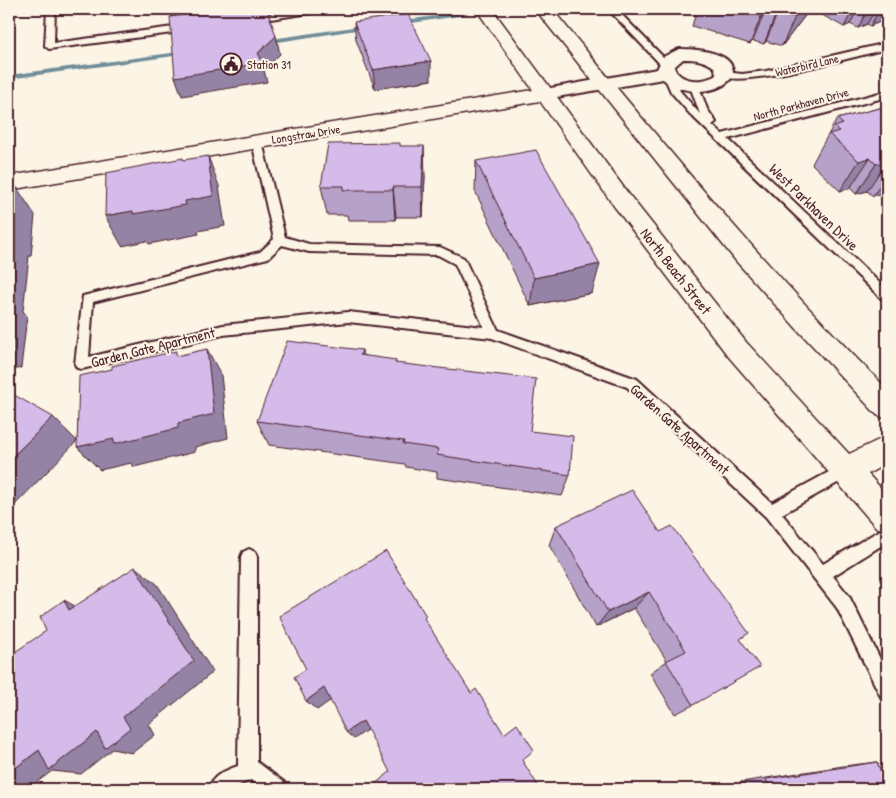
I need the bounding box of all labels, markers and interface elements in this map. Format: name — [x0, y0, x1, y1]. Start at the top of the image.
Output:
street label: Waterbird Lane — [774, 49, 841, 81]
public building icon: Station 31 — [219, 52, 243, 76]
place label: Station 31 — [247, 56, 291, 73]
street label: North Parkhaven Drive — [751, 83, 851, 125]
street label: Longstraw Drive — [271, 120, 342, 148]
street label: West Parkhaven Drive — [765, 159, 864, 255]
street label: North Beach Street — [636, 223, 717, 319]
street label: Garden Gate Apartment — [89, 321, 218, 373]
street label: Garden Gate Apartment — [626, 379, 735, 480]

